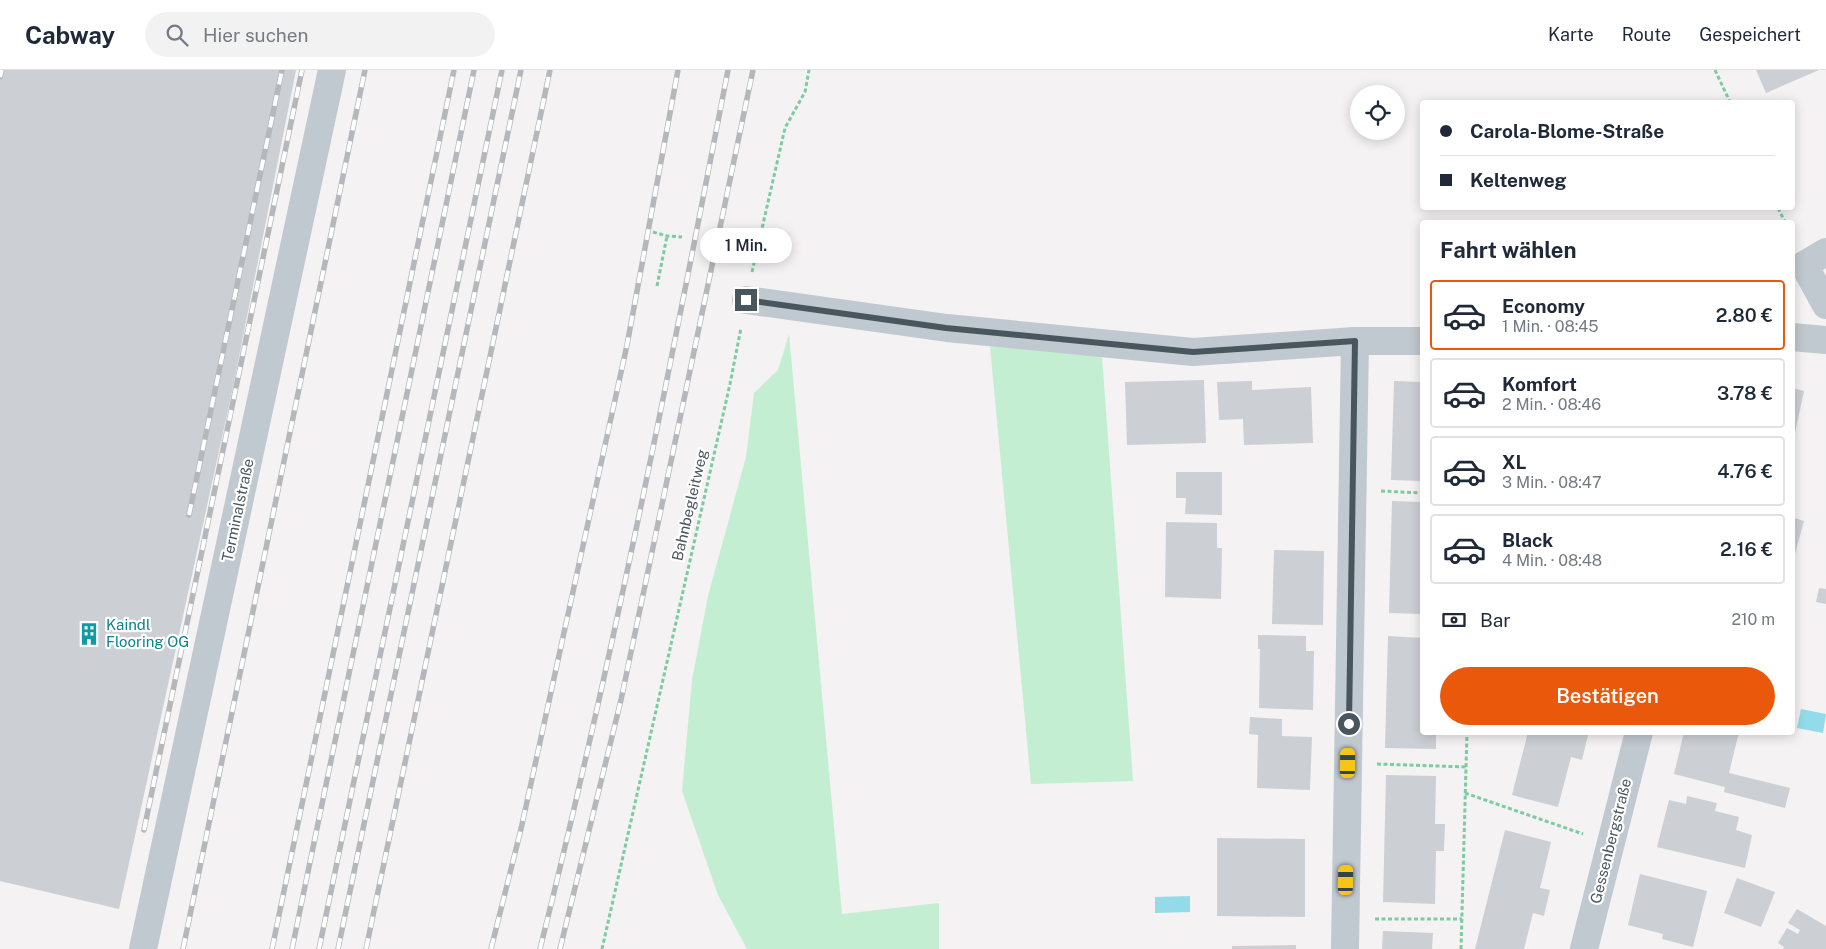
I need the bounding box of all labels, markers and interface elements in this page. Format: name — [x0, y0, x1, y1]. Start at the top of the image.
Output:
search box — [145, 12, 495, 57]
text: Cabway — [25, 21, 115, 49]
icon: search — [163, 21, 191, 49]
text: Hier suchen — [203, 24, 309, 46]
text: Karte — [1548, 24, 1594, 45]
text: Route — [1622, 24, 1671, 45]
text: Gespeichert — [1699, 24, 1801, 45]
map controls — [1350, 85, 1405, 140]
button: locate — [1350, 85, 1405, 140]
text: Carola-Blome-Straße — [1470, 120, 1664, 142]
text: Keltenweg — [1470, 169, 1566, 191]
callout: 1 Min. — [700, 228, 792, 262]
text: 1 Min. — [725, 236, 767, 255]
text: Fahrt wählen — [1440, 237, 1577, 263]
route end — [735, 289, 757, 311]
icon: car — [1442, 293, 1487, 338]
text: Economy — [1502, 295, 1585, 317]
text: 2.80 € — [1716, 304, 1773, 326]
text: 1 Min. · 08:45 — [1502, 317, 1598, 336]
icon: car — [1442, 371, 1487, 416]
text: Komfort — [1502, 373, 1577, 395]
text: 3.78 € — [1717, 382, 1773, 404]
text: 2 Min. · 08:46 — [1502, 395, 1601, 414]
street label: Bahnbegleitweg — [668, 447, 711, 562]
icon: car — [1442, 449, 1487, 494]
text: XL — [1502, 451, 1527, 473]
street label: Terminalstraße — [218, 457, 257, 563]
text: 4.76 € — [1717, 460, 1773, 482]
text: 3 Min. · 08:47 — [1502, 473, 1601, 492]
icon: car — [1442, 527, 1487, 572]
text: Black — [1502, 529, 1553, 551]
text: 2.16 € — [1720, 538, 1773, 560]
text: 4 Min. · 08:48 — [1502, 551, 1602, 570]
icon: cash — [1440, 606, 1468, 634]
text: Bar — [1480, 609, 1511, 631]
text: 210 m — [1731, 610, 1775, 629]
place label: Kaindl Flooring OG — [106, 616, 189, 650]
building icon: Kaindl Flooring OG — [76, 621, 102, 647]
button: Bestätigen — [1440, 667, 1775, 725]
route start — [1338, 713, 1360, 735]
car — [1340, 748, 1355, 778]
street label: Gessenbergstraße — [1587, 777, 1634, 905]
car — [1338, 865, 1353, 895]

